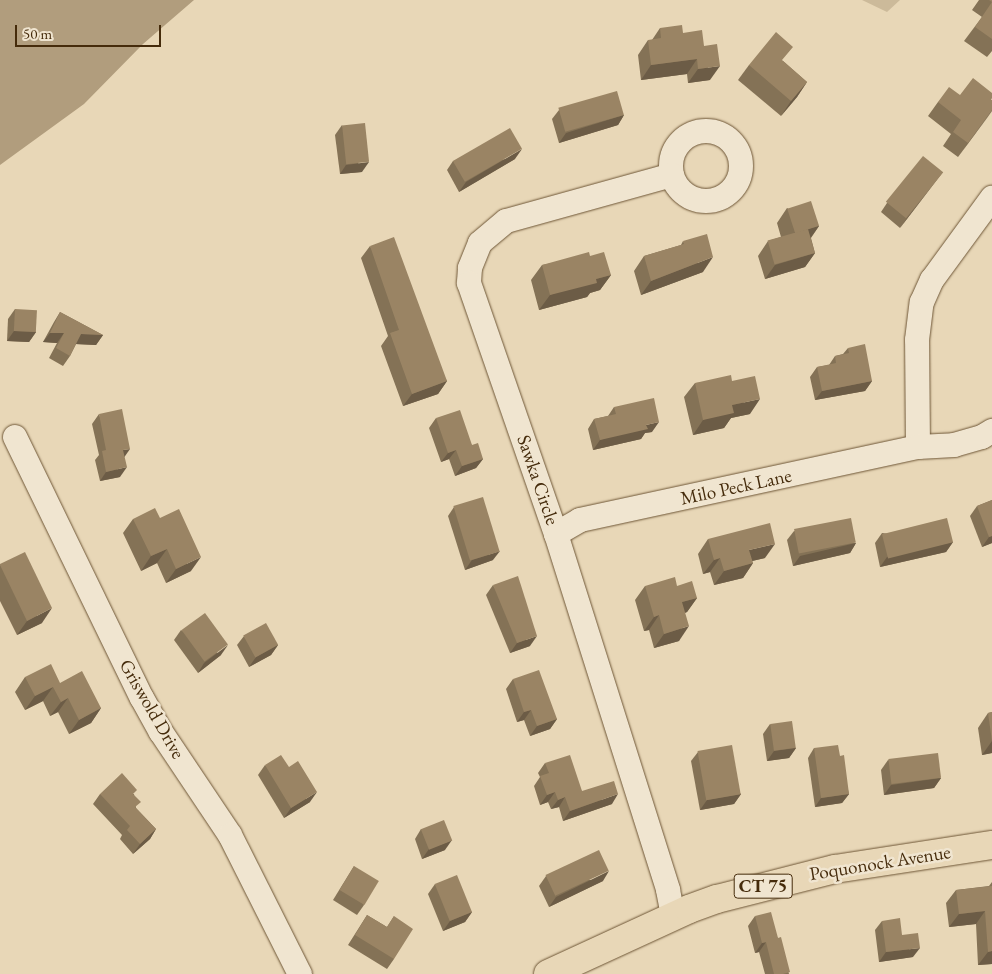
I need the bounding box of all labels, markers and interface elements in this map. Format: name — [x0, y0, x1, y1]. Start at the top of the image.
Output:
scale bar — [18, 15, 164, 47]
text: 50 m — [23, 24, 52, 43]
street label: Sawka Circle — [512, 432, 564, 528]
street label: Milo Peck Lane — [678, 464, 794, 510]
street label: Griswold Drive — [114, 655, 190, 763]
street label: Poquonock Avenue — [808, 841, 952, 885]
road number: CT 75 — [733, 870, 793, 901]

